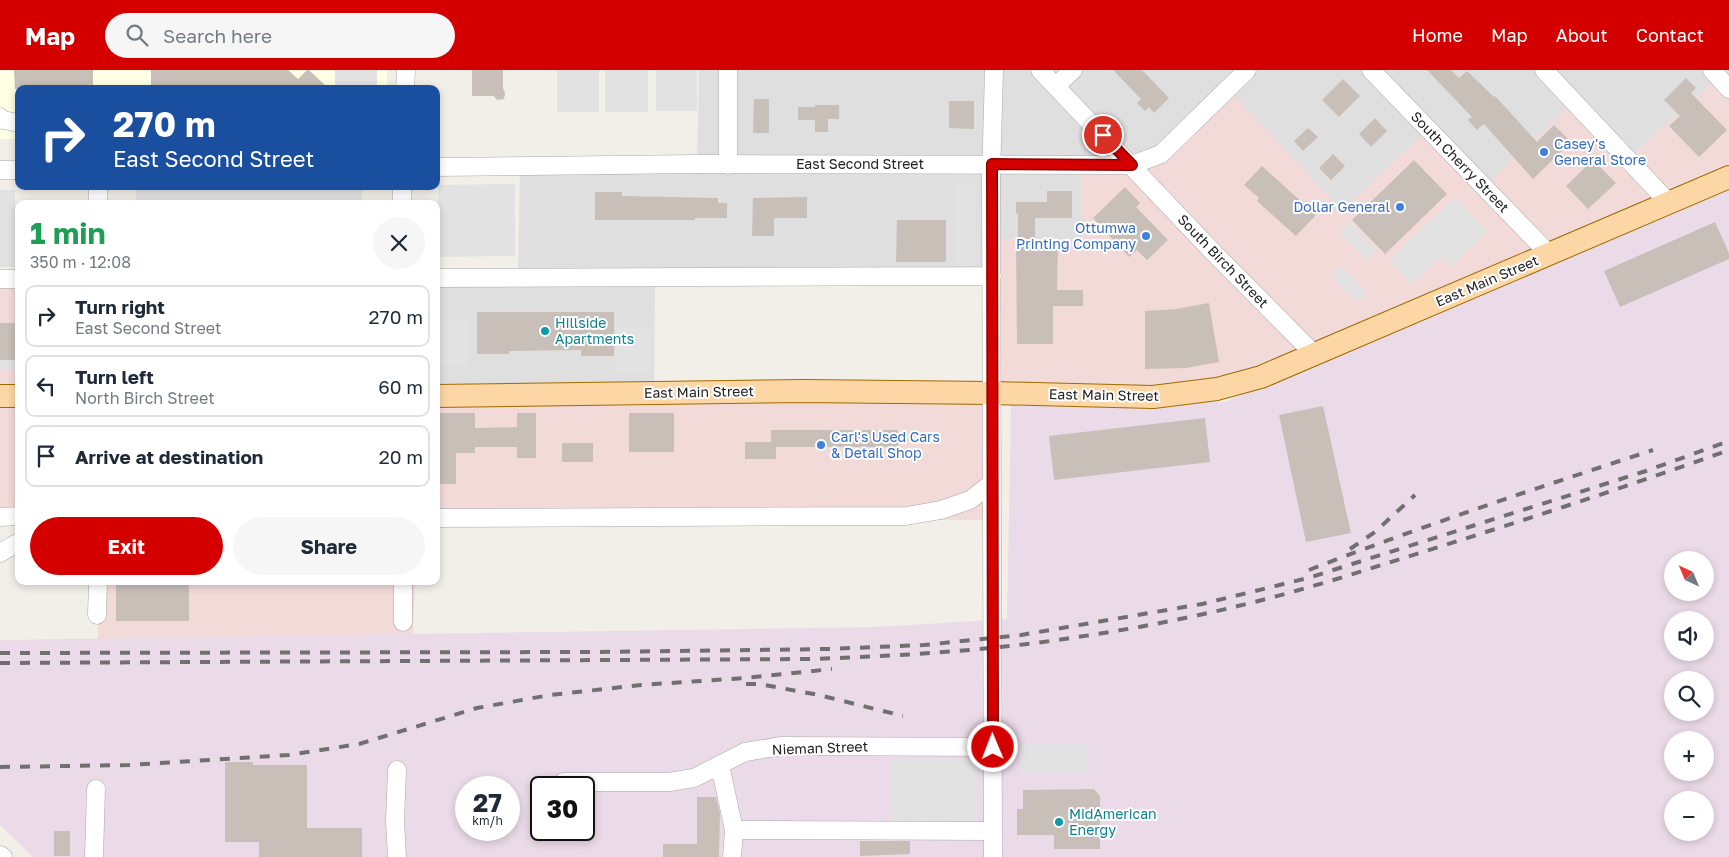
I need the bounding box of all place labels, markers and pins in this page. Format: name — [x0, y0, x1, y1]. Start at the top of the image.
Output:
pin — [1082, 114, 1124, 156]
place label: Casey's General Store — [1554, 135, 1646, 168]
marker: Casey's General Store — [1538, 146, 1550, 158]
place label: Dollar General — [1294, 198, 1390, 215]
marker: Dollar General — [1394, 201, 1406, 213]
place label: Ottumwa Printing Company — [1016, 219, 1136, 252]
marker: Ottumwa Printing Company — [1140, 230, 1152, 242]
place label: Hillside Apartments — [555, 314, 634, 347]
marker: Hillside Apartments — [539, 325, 551, 337]
place label: Carl's Used Cars & Detail Shop — [831, 428, 940, 461]
marker: Carl's Used Cars & Detail Shop — [815, 439, 827, 451]
place label: MidAmerican Energy — [1069, 805, 1157, 838]
marker: MidAmerican Energy — [1053, 816, 1065, 828]

